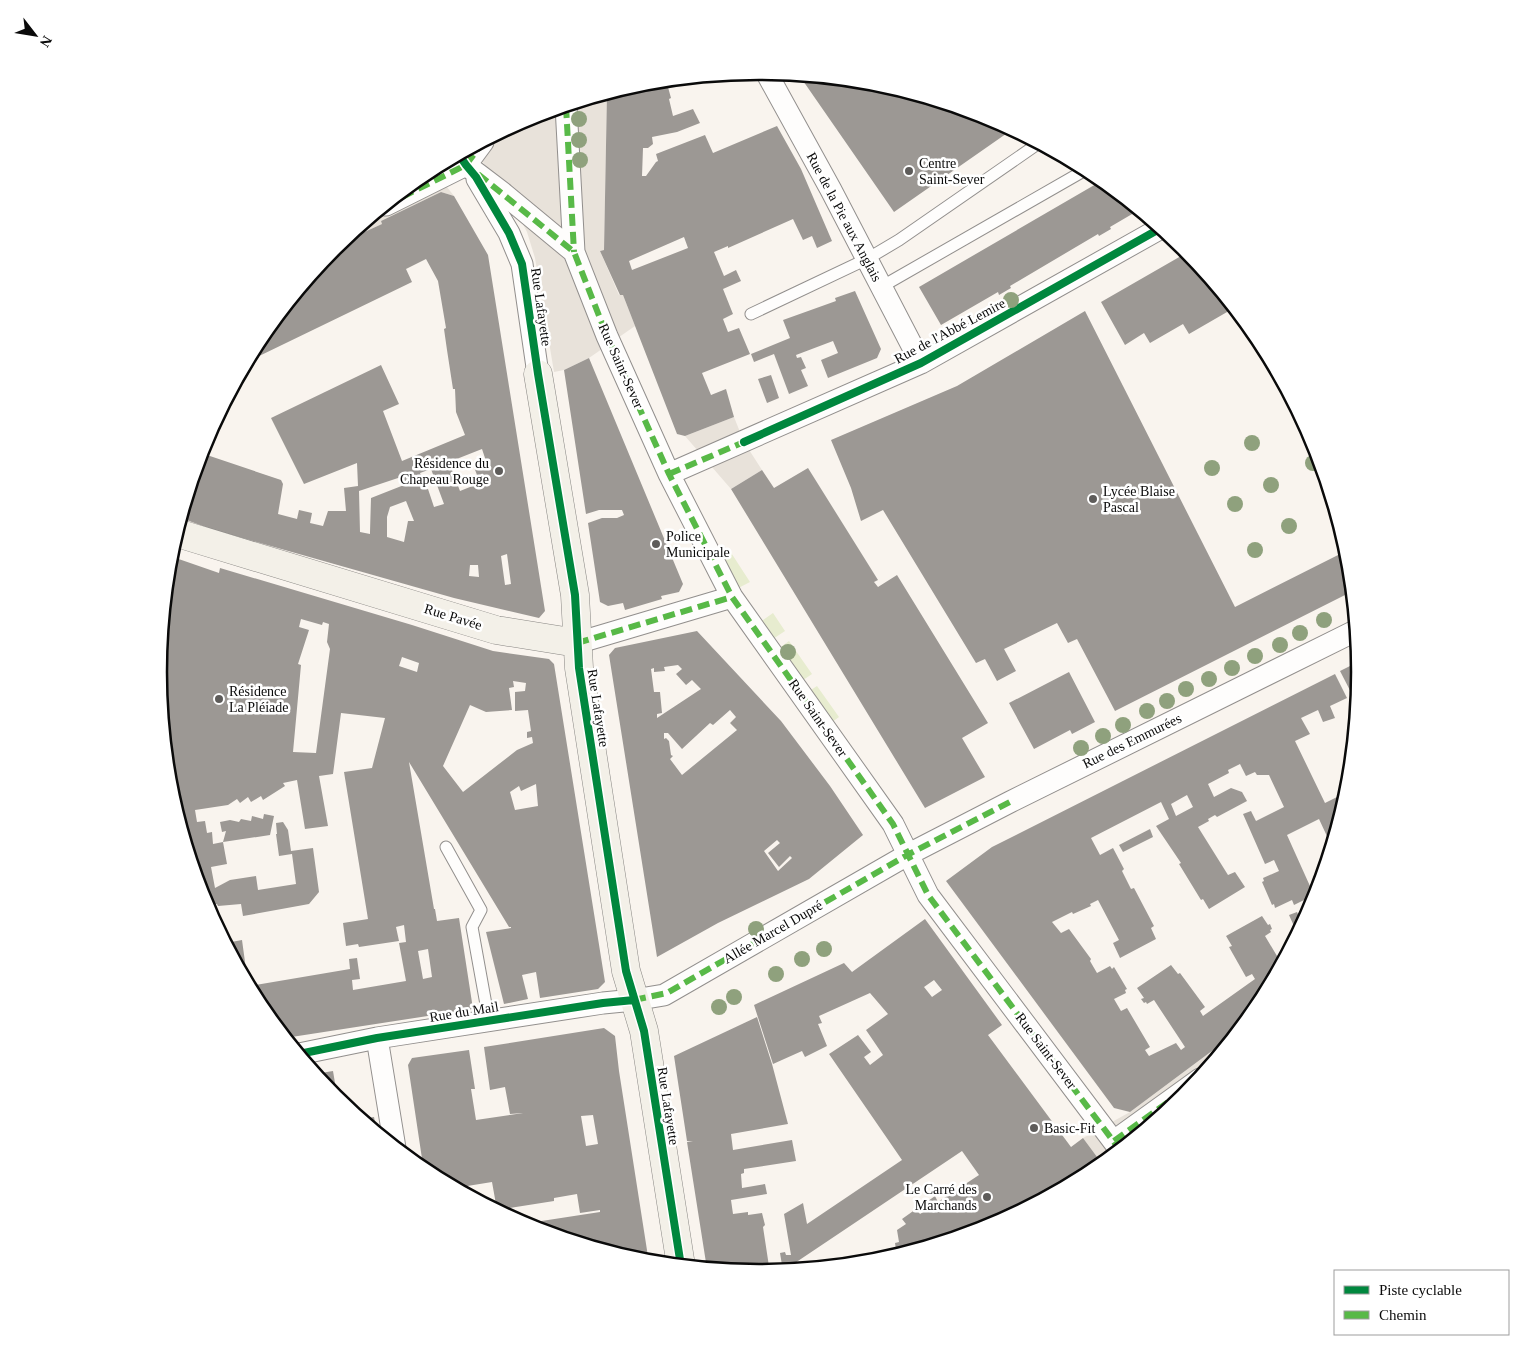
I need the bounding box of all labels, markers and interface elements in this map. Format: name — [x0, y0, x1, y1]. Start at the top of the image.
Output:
north arrow — [10, 10, 60, 60]
text: N — [37, 33, 55, 50]
street label: Rue de la Pie aux Anglais — [804, 150, 884, 284]
place label: Centre Saint-Sever — [919, 156, 985, 187]
marker: Centre Saint-Sever — [903, 165, 915, 177]
street label: Rue Lafayette — [528, 267, 554, 347]
street label: Rue de l'Abbé Lemire — [892, 295, 1008, 367]
street label: Rue Saint-Sever — [596, 321, 647, 411]
place label: Résidence du Chapeau Rouge — [400, 456, 489, 487]
marker: Résidence du Chapeau Rouge — [493, 465, 505, 477]
place label: Lycée Blaise Pascal — [1103, 484, 1175, 515]
marker: Lycée Blaise Pascal — [1087, 493, 1099, 505]
place label: Police Municipale — [666, 529, 730, 560]
marker: Police Municipale — [650, 538, 662, 550]
street label: Rue Pavée — [422, 601, 484, 633]
street label: Rue Lafayette — [584, 668, 612, 748]
street label: Rue Saint-Sever — [786, 676, 851, 760]
place label: Résidence La Pléiade — [229, 684, 288, 715]
marker: Résidence La Pléiade — [213, 693, 225, 705]
street label: Rue des Emmurées — [1080, 711, 1184, 771]
street label: Allée Marcel Dupré — [721, 898, 825, 966]
street label: Rue du Mail — [428, 999, 500, 1025]
street label: Rue Saint-Sever — [1013, 1010, 1080, 1092]
street label: Rue Lafayette — [654, 1066, 682, 1146]
place label: Basic-Fit — [1044, 1121, 1095, 1136]
marker: Basic-Fit — [1028, 1122, 1040, 1134]
place label: Le Carré des Marchands — [905, 1182, 977, 1213]
marker: Le Carré des Marchands — [981, 1191, 993, 1203]
legend — [1334, 1270, 1509, 1335]
text: Piste cyclable — [1379, 1282, 1462, 1298]
text: Chemin — [1379, 1307, 1427, 1323]

